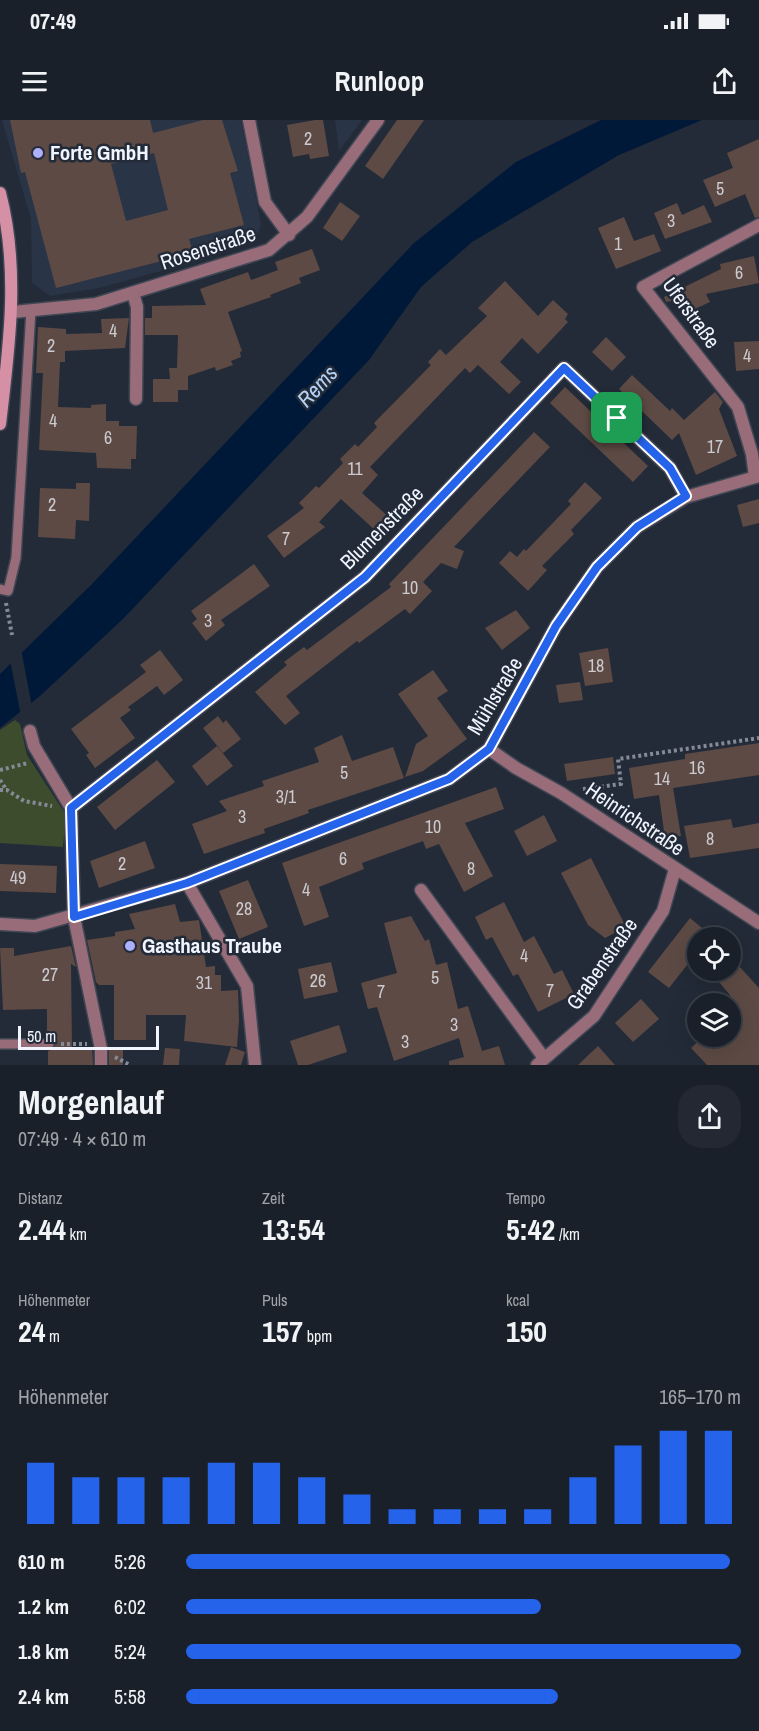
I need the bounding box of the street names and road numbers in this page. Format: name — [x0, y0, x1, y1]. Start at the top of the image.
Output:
street label: Rosenstraße — [156, 219, 259, 277]
street label: Uferstraße — [656, 271, 727, 354]
street label: Blumenstraße — [333, 479, 430, 576]
street label: Mühlstraße — [460, 651, 529, 740]
street label: Heinrichstraße — [580, 775, 691, 862]
street label: Grabenstraße — [559, 912, 644, 1016]

